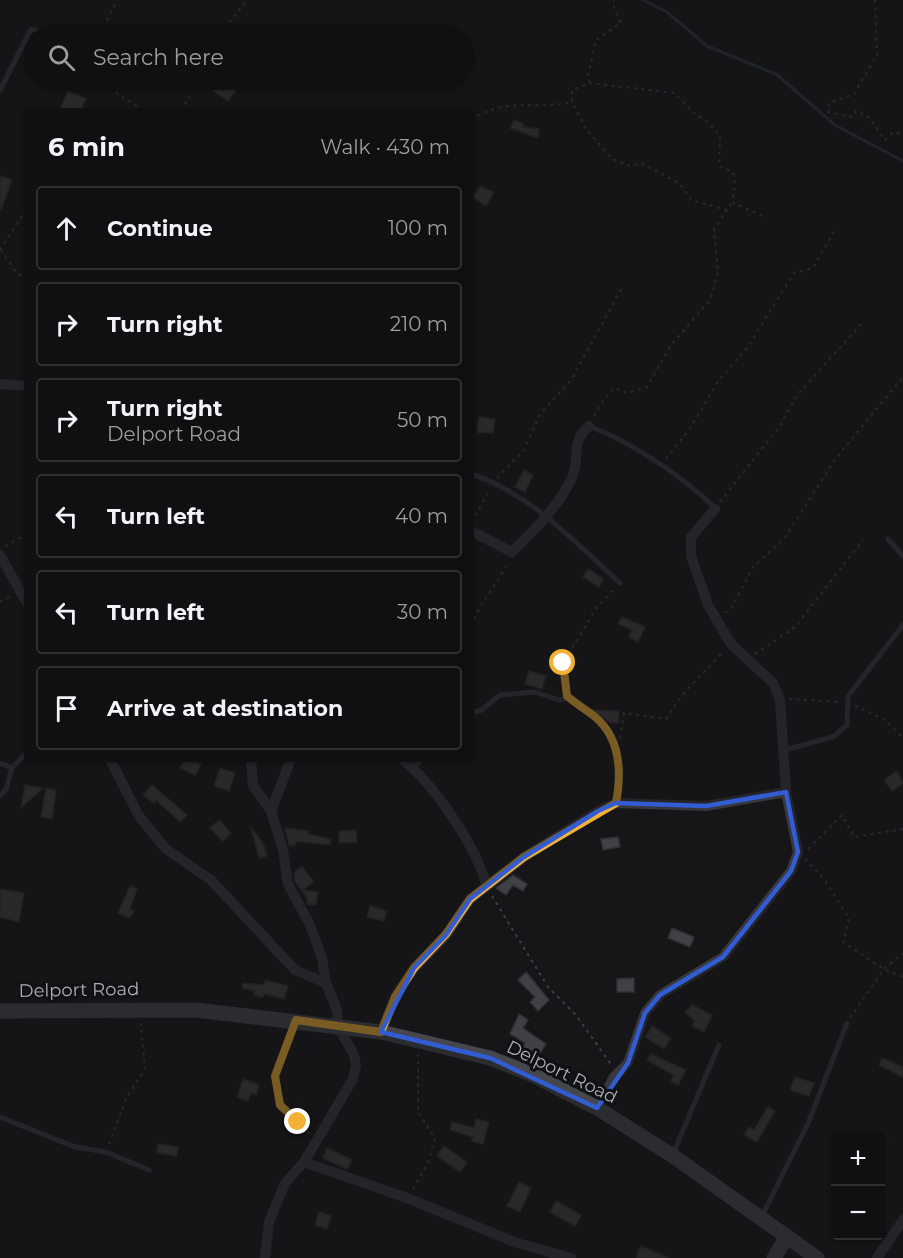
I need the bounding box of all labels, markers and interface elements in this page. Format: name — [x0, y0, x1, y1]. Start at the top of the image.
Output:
search box — [24, 24, 474, 90]
icon: search — [45, 41, 78, 74]
text: Search here — [93, 44, 224, 71]
text: 6 min — [48, 131, 125, 163]
text: Walk · 430 m — [320, 135, 450, 159]
icon: ahead — [50, 212, 83, 245]
text: Continue — [107, 215, 213, 242]
text: 100 m — [388, 216, 448, 240]
icon: right — [50, 308, 83, 341]
text: Turn right — [107, 311, 222, 338]
text: 210 m — [390, 312, 448, 336]
text: Turn right — [107, 395, 222, 422]
icon: right — [50, 404, 83, 437]
text: 50 m — [397, 408, 448, 432]
text: Delport Road — [107, 422, 241, 446]
icon: left — [50, 500, 83, 533]
text: Turn left — [107, 503, 205, 530]
text: 40 m — [395, 504, 448, 528]
icon: left — [50, 596, 83, 629]
text: Turn left — [107, 599, 205, 626]
text: 30 m — [397, 600, 448, 624]
route start — [549, 649, 575, 675]
icon: arrive — [50, 692, 83, 725]
text: Arrive at destination — [107, 695, 343, 722]
street label: Delport Road — [18, 978, 140, 1002]
street label: Delport Road — [503, 1036, 621, 1108]
route end — [284, 1108, 310, 1134]
map controls — [831, 1132, 885, 1240]
button: + — [831, 1132, 885, 1186]
button: − — [831, 1186, 885, 1240]

